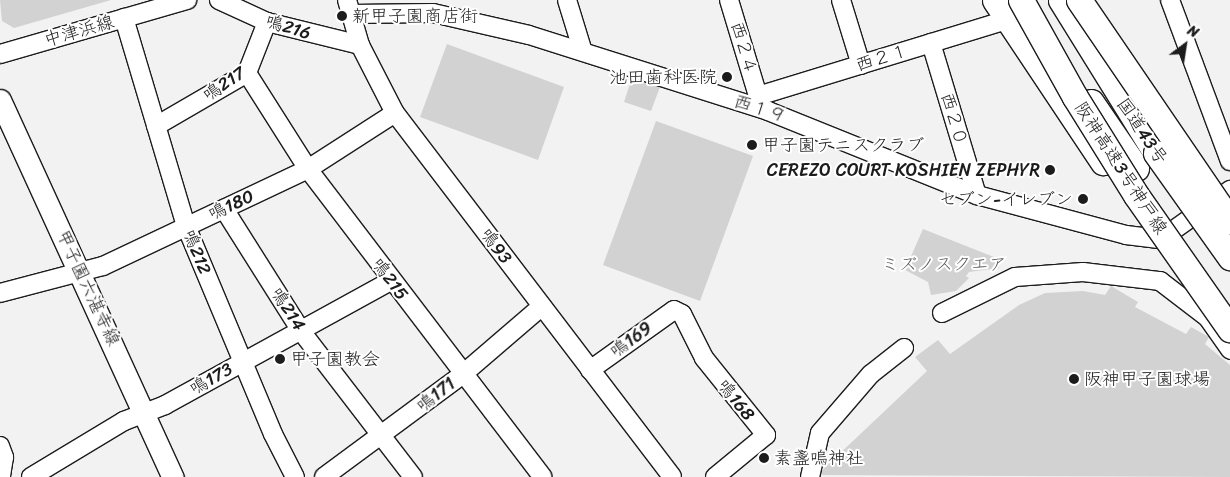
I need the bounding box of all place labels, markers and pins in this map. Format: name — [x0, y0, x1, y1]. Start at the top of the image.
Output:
place label: 新甲子園商店街 — [352, 5, 478, 27]
marker: 新甲子園商店街 — [336, 10, 348, 22]
place label: 池田歯科医院 — [609, 66, 717, 88]
marker: 池田歯科医院 — [721, 71, 733, 83]
place label: 甲子園テニスクラブ — [762, 134, 924, 156]
marker: 甲子園テニスクラブ — [746, 139, 758, 151]
place label: CEREZO COURT KOSHIEN ZEPHYR — [769, 159, 1040, 181]
marker: CEREZO COURT KOSHIEN ZEPHYR — [1044, 164, 1056, 176]
place label: セブン-イレブン — [939, 188, 1073, 210]
marker: セブン-イレブン — [1077, 193, 1089, 205]
place label: 甲子園教会 — [290, 348, 380, 370]
marker: 甲子園教会 — [274, 353, 286, 365]
place label: 阪神甲子園球場 — [1084, 368, 1210, 390]
marker: 阪神甲子園球場 — [1068, 373, 1080, 385]
place label: 素盞嗚神社 — [774, 447, 864, 469]
marker: 素盞嗚神社 — [758, 452, 770, 464]

